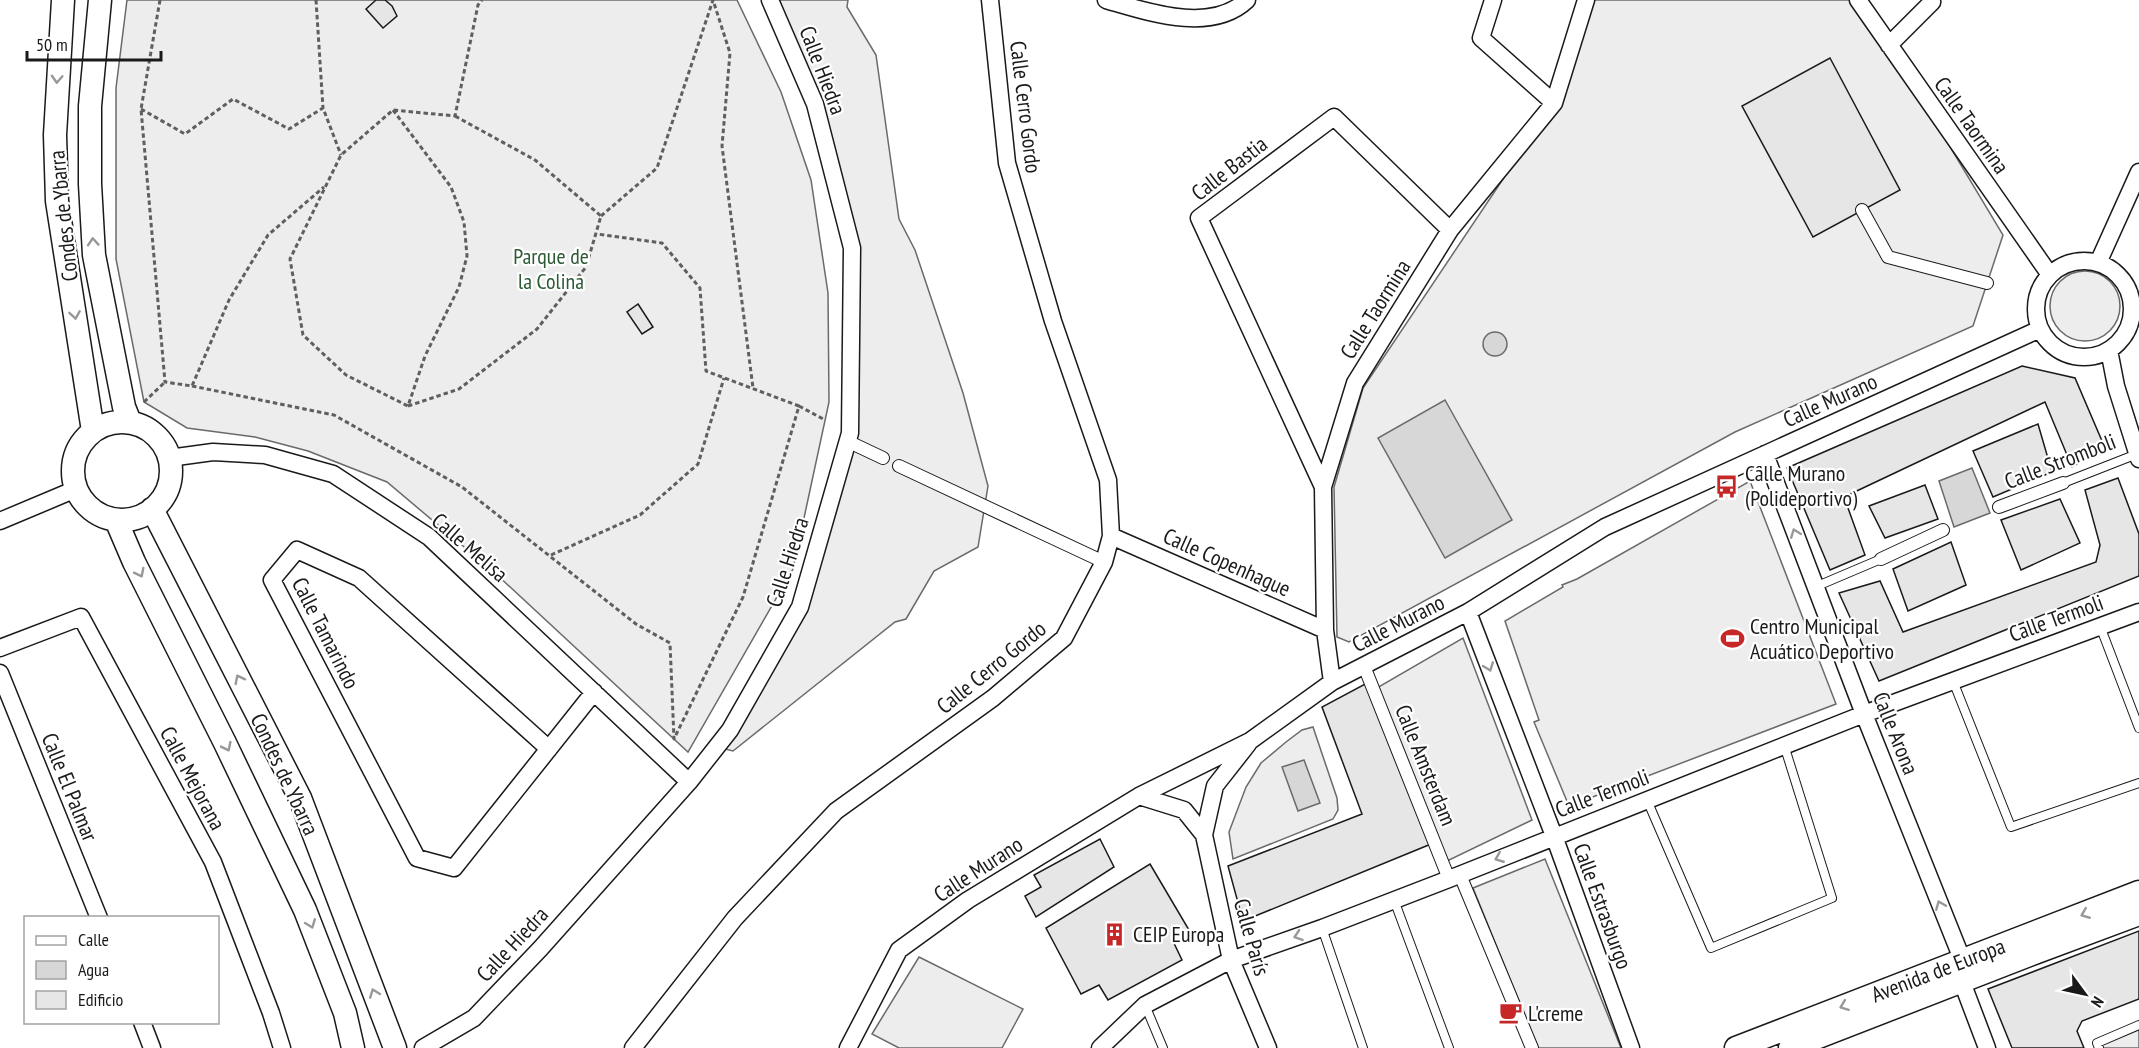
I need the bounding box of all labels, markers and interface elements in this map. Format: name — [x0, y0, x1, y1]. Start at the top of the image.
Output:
street label: Calle Hiedra — [793, 22, 853, 118]
scale bar — [27, 24, 160, 62]
text: 50 m — [36, 33, 68, 56]
street label: Calle Cerro Gordo — [1004, 39, 1048, 175]
street label: Calle Taormina — [1928, 71, 2016, 179]
one-way arrow — [51, 75, 64, 84]
street label: Calle Bastia — [1185, 130, 1273, 206]
street label: Condes de Ybarra — [42, 149, 84, 283]
one-way arrow — [87, 237, 100, 246]
park label: Parque de la Colina — [513, 242, 589, 295]
street label: Calle Taormina — [1333, 254, 1417, 364]
one-way arrow — [68, 310, 80, 319]
street label: Calle Murano — [1779, 367, 1881, 433]
street label: Calle Stromboli — [2000, 427, 2120, 495]
place label: Calle Murano (Polideportivo) — [1745, 459, 1858, 512]
bus stop icon: Calle Murano (Polideportivo) — [1714, 473, 1740, 499]
street label: Calle Melisa — [426, 506, 514, 588]
street label: Calle Hiedra — [759, 514, 815, 610]
street label: Calle Copenhague — [1159, 521, 1295, 603]
one-way arrow — [1789, 528, 1802, 539]
one-way arrow — [133, 567, 144, 577]
street label: Calle Tamarindo — [286, 573, 366, 693]
street label: Calle Murano — [1347, 588, 1449, 658]
street label: Calle Termoli — [2005, 588, 2107, 648]
place label: Centro Municipal Acuático Deportivo — [1750, 612, 1894, 665]
street label: Calle Cerro Gordo — [931, 614, 1051, 720]
sports icon: Centro Municipal Acuático Deportivo — [1719, 626, 1745, 652]
one-way arrow — [1482, 661, 1494, 672]
one-way arrow — [235, 675, 247, 686]
street label: Calle Arona — [1867, 688, 1925, 778]
street label: Calle Amsterdam — [1389, 701, 1463, 829]
street label: Condes de Ybarra — [245, 709, 325, 839]
street label: Calle Mejorana — [154, 721, 232, 835]
street label: Calle El Palmar — [36, 729, 104, 845]
one-way arrow — [220, 741, 232, 752]
street label: Calle Termoli — [1551, 762, 1653, 824]
street label: Calle Murano — [928, 830, 1028, 908]
street label: Calle Estrasburgo — [1567, 839, 1639, 973]
one-way arrow — [1495, 851, 1506, 863]
street label: Calle París — [1228, 895, 1276, 979]
one-way arrow — [1935, 900, 1948, 911]
street label: Calle Hiedra — [470, 901, 554, 987]
one-way arrow — [2080, 907, 2091, 919]
legend — [24, 916, 219, 1024]
one-way arrow — [303, 918, 316, 928]
place label: CEIP Europa — [1133, 920, 1224, 948]
building icon: CEIP Europa — [1102, 921, 1128, 947]
text: Calle — [78, 928, 109, 951]
one-way arrow — [1293, 929, 1304, 942]
street label: Avenida de Europa — [1867, 932, 2009, 1008]
text: Agua — [78, 958, 109, 981]
north arrow — [2055, 964, 2115, 1024]
text: Edificio — [78, 988, 124, 1011]
one-way arrow — [369, 988, 381, 999]
text: N — [2087, 993, 2108, 1011]
place label: L'creme — [1528, 999, 1583, 1027]
one-way arrow — [1839, 999, 1850, 1011]
cafe icon: L'creme — [1497, 1000, 1523, 1026]

